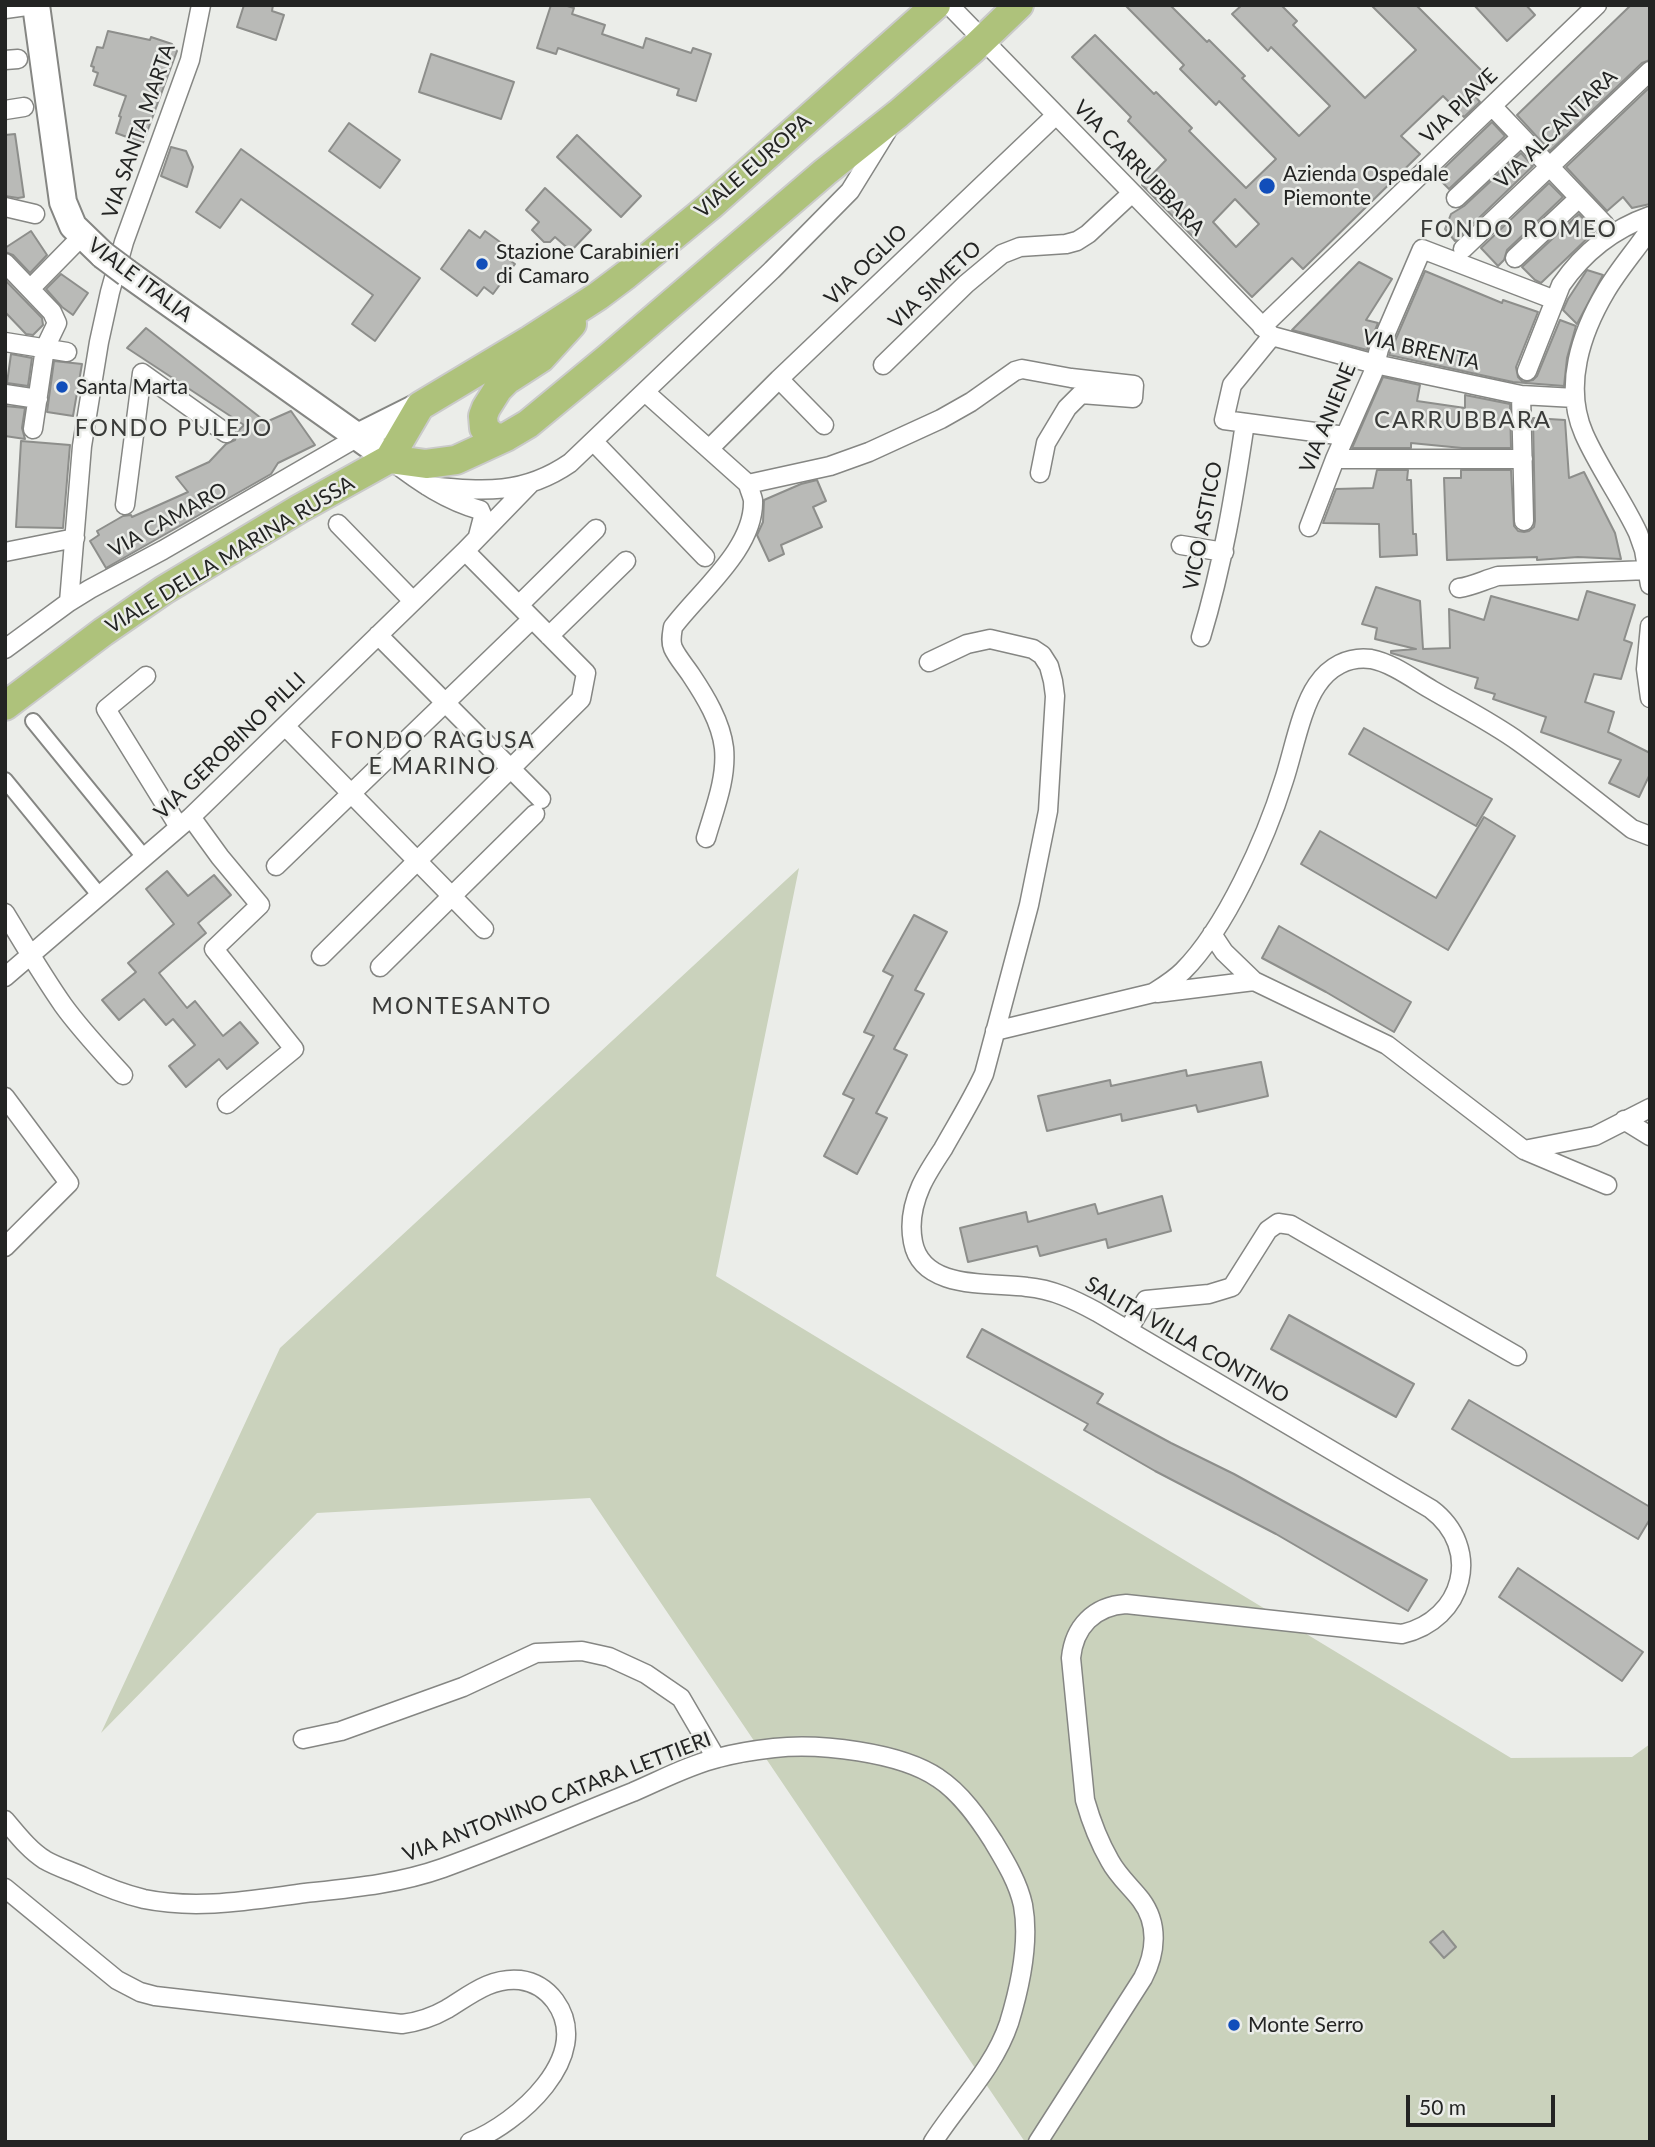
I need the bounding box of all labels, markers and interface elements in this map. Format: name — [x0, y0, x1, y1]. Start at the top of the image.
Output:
street label: VIA SANTA MARTA — [97, 40, 181, 222]
street label: VIA PIAVE — [1415, 63, 1503, 149]
street label: VIA ALCANTARA — [1489, 64, 1623, 194]
street label: VIA CARRUBBARA — [1068, 95, 1210, 241]
street label: VIALE EUROPA — [690, 109, 816, 223]
place label: Azienda Ospedale Piemonte — [1283, 161, 1449, 211]
marker: Azienda Ospedale Piemonte — [1257, 176, 1277, 196]
district label: FONDO ROMEO — [1421, 216, 1617, 244]
street label: VIA OGLIO — [819, 219, 913, 311]
street label: VIALE ITALIA — [83, 232, 197, 328]
street label: VIA SIMETO — [884, 236, 986, 334]
place label: Stazione Carabinieri di Camaro — [496, 239, 679, 289]
marker: Stazione Carabinieri di Camaro — [474, 256, 490, 272]
street label: VIA BRENTA — [1360, 324, 1482, 376]
street label: VIA ANIENE — [1295, 359, 1361, 477]
place label: Santa Marta — [76, 374, 188, 400]
marker: Santa Marta — [54, 379, 70, 395]
district label: CARRUBBARA — [1375, 406, 1551, 434]
district label: FONDO PULEJO — [76, 415, 272, 443]
street label: VICO ASTICO — [1178, 460, 1228, 592]
street label: VIALE DELLA MARINA RUSSA — [101, 471, 359, 639]
street label: VIA CAMARO — [104, 477, 232, 563]
street label: VIA GEROBINO PILLI — [149, 667, 311, 825]
district label: FONDO RAGUSA E MARINO — [332, 727, 534, 781]
district label: MONTESANTO — [373, 993, 551, 1021]
street label: SALITA VILLA CONTINO — [1080, 1271, 1294, 1409]
street label: VIA ANTONINO CATARA LETTIERI — [399, 1726, 715, 1868]
place label: Monte Serro — [1248, 2012, 1364, 2038]
marker: Monte Serro — [1226, 2017, 1242, 2033]
scale bar — [1410, 2080, 1559, 2124]
text: 50 m — [1419, 2094, 1466, 2119]

